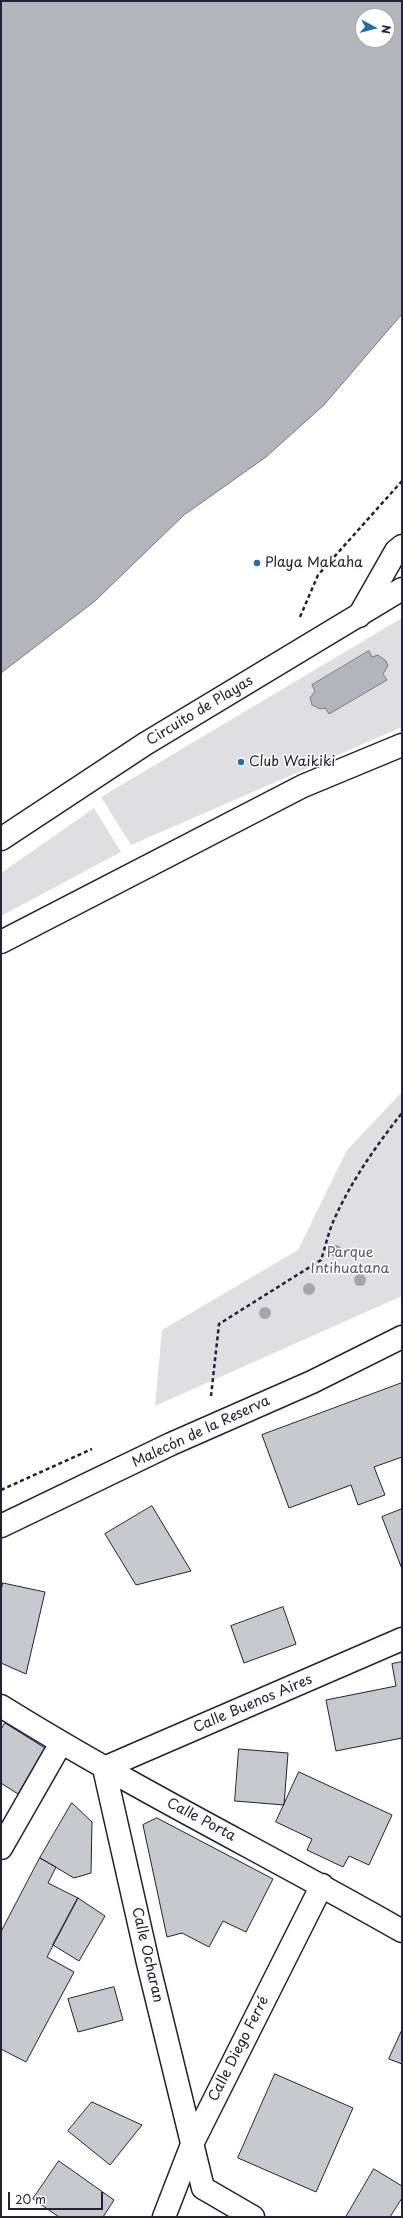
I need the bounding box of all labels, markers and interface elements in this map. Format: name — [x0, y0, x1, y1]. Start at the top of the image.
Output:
north arrow — [355, 8, 395, 48]
text: N — [377, 24, 395, 35]
place label: Playa Makaha — [265, 555, 363, 571]
marker: Playa Makaha — [252, 558, 262, 568]
street label: Circuito de Playas — [144, 673, 256, 749]
place label: Club Waikiki — [249, 754, 335, 770]
marker: Club Waikiki — [236, 757, 246, 767]
park label: Parque Intihuatana — [311, 1245, 389, 1278]
street label: Malecón de la Reserva — [129, 1393, 273, 1471]
street label: Calle Buenos Aires — [191, 1671, 315, 1737]
street label: Calle Porta — [164, 1795, 238, 1845]
street label: Calle Ocharan — [128, 1906, 166, 2004]
street label: Calle Diego Ferré — [205, 1994, 273, 2104]
scale bar — [10, 2184, 105, 2210]
text: 20 m — [15, 2190, 46, 2208]

